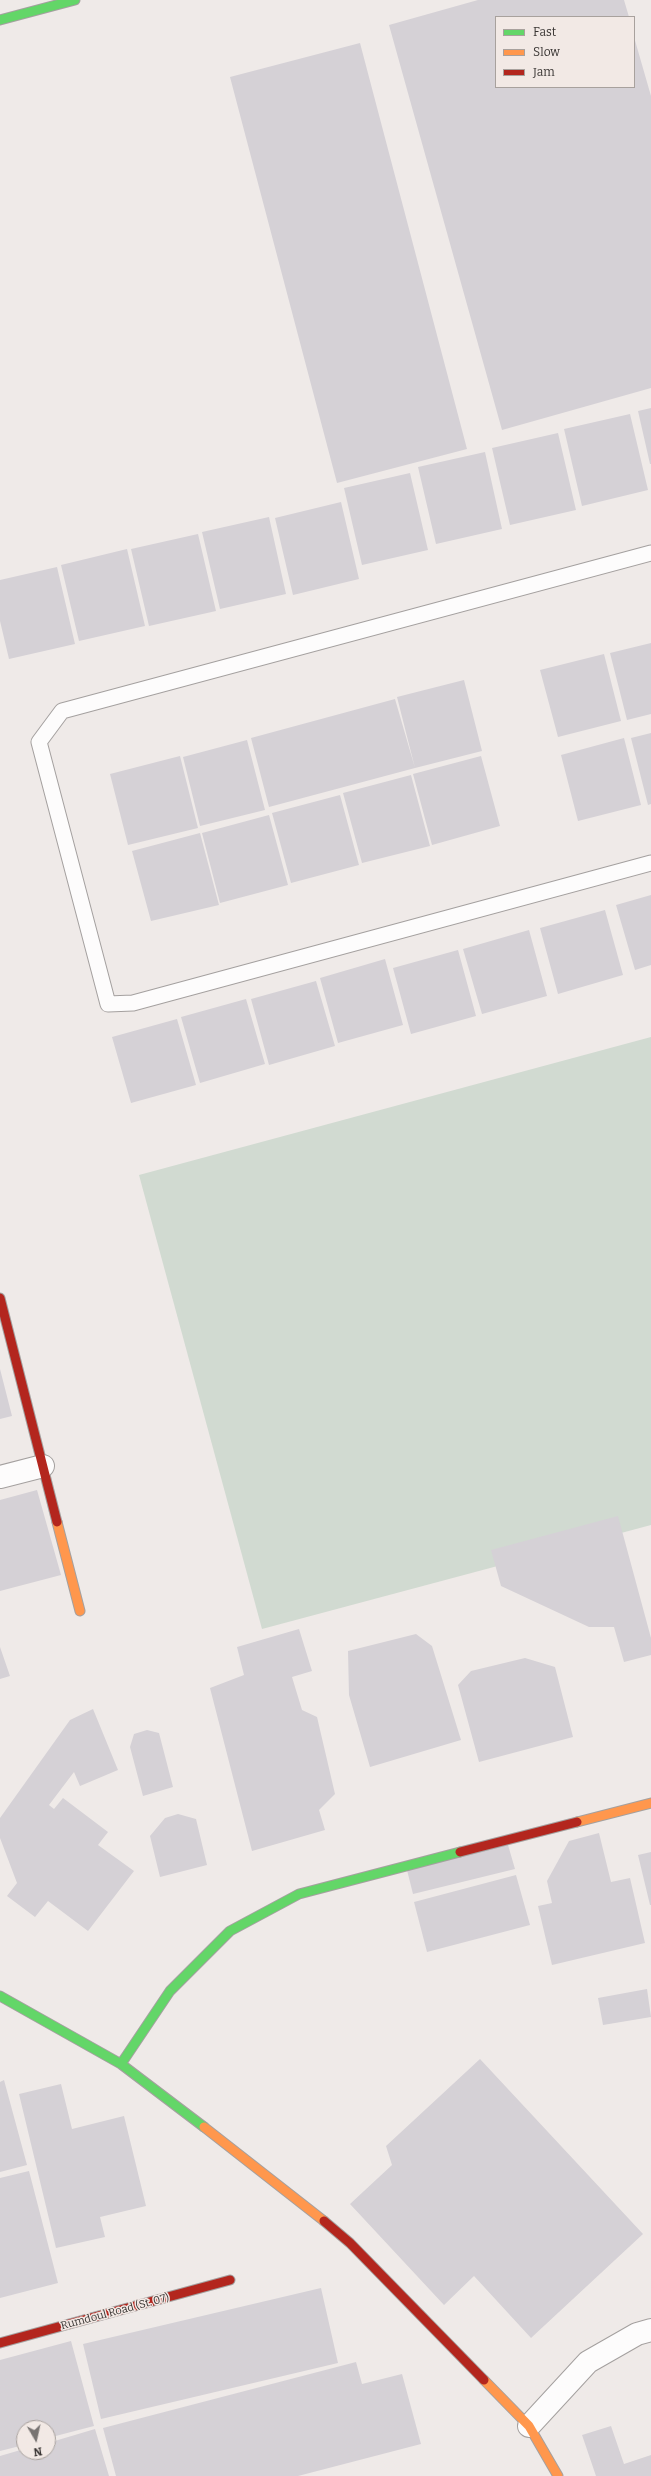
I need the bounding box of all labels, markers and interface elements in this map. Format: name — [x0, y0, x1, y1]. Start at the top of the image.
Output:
legend — [495, 16, 635, 88]
text: Fast — [533, 25, 556, 39]
text: Slow — [533, 45, 560, 59]
text: Jam — [533, 65, 555, 79]
street label: Rumdoul Road (St. 07) — [59, 2291, 171, 2333]
north arrow — [16, 2420, 56, 2460]
text: N — [33, 2444, 43, 2458]

